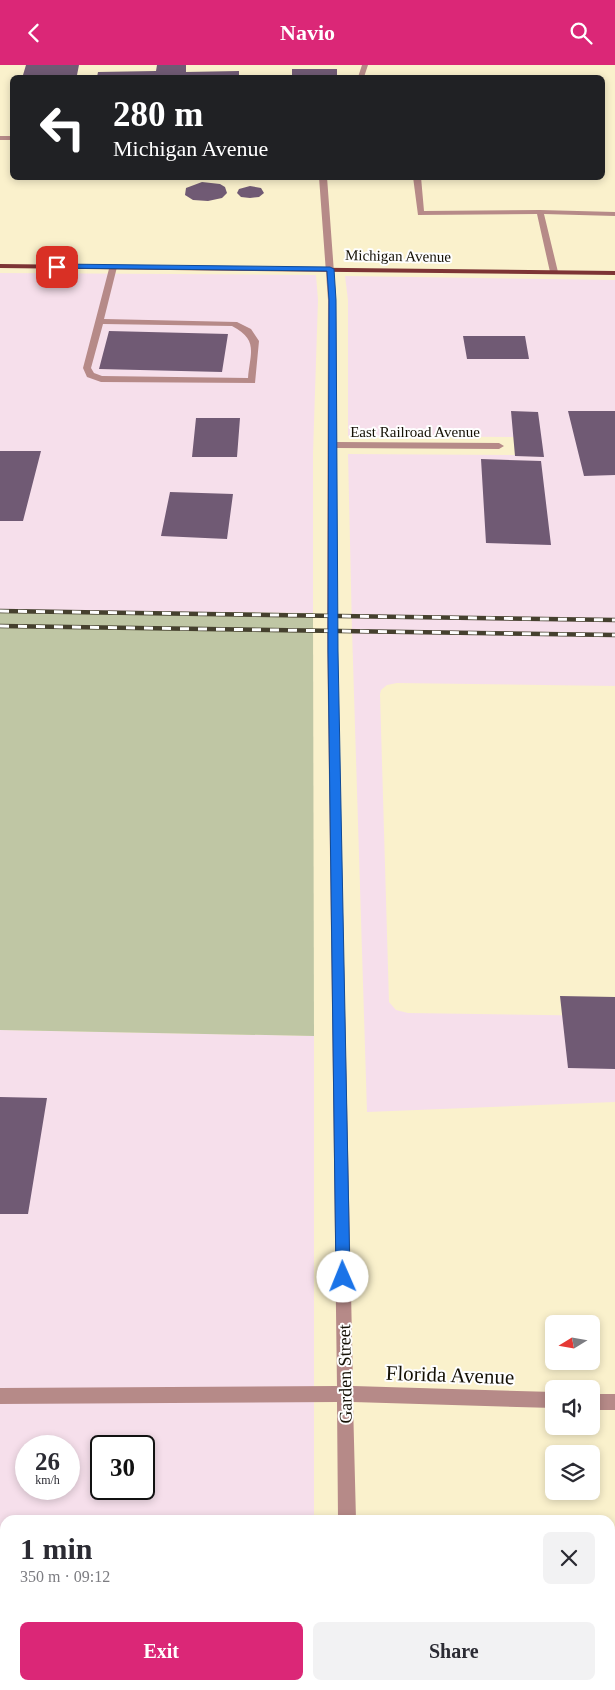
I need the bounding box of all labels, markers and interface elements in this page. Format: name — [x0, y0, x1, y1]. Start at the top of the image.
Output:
icon: back — [20, 19, 48, 47]
icon: search — [567, 19, 595, 47]
text: Navio — [280, 20, 335, 45]
icon: left — [30, 95, 95, 160]
text: 280 m — [113, 95, 203, 134]
text: Michigan Avenue — [113, 136, 268, 161]
pin — [36, 246, 78, 288]
street label: Michigan Avenue — [345, 247, 451, 265]
icon: arrive — [43, 253, 71, 281]
street label: East Railroad Avenue — [350, 424, 480, 440]
position arrow — [316, 1250, 368, 1302]
north arrow — [545, 1315, 600, 1370]
map controls — [545, 1315, 600, 1500]
street label: Garden Street — [334, 1324, 356, 1424]
street label: Florida Avenue — [385, 1361, 515, 1389]
button: sound — [545, 1380, 600, 1435]
speed limit sign: 30 — [90, 1435, 155, 1500]
button: layers — [545, 1445, 600, 1500]
text: 26 — [35, 1448, 60, 1475]
text: km/h — [35, 1473, 60, 1487]
text: 1 min — [20, 1532, 93, 1565]
button: close — [543, 1532, 595, 1584]
text: 350 m · 09:12 — [20, 1568, 110, 1585]
button: Exit — [20, 1622, 303, 1680]
button: Share — [313, 1622, 595, 1680]

